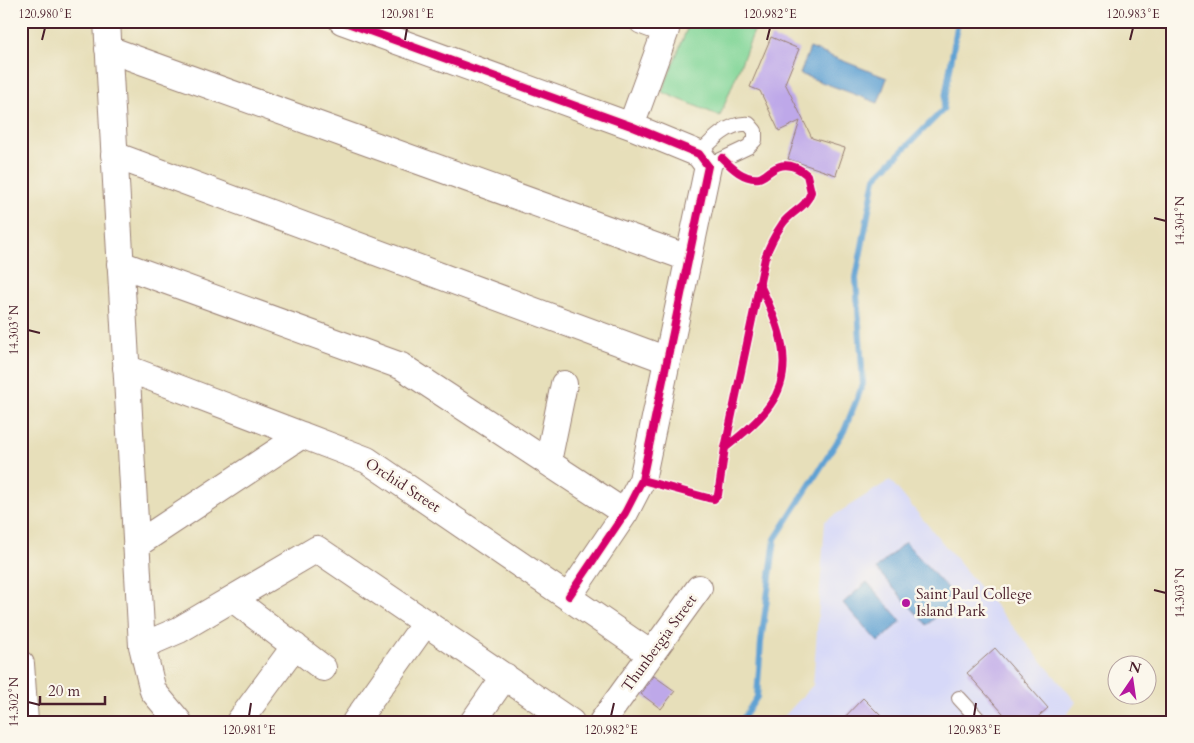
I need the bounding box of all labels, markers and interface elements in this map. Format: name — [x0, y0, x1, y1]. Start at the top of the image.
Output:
text: 120.980°E — [18, 6, 72, 22]
text: 120.981°E — [380, 6, 434, 22]
text: 120.982°E — [743, 6, 797, 22]
text: 120.983°E — [1106, 6, 1160, 22]
text: 14.304°N — [1172, 195, 1188, 246]
text: 14.303°N — [6, 304, 22, 355]
street label: Orchid Street — [362, 453, 445, 517]
text: 14.303°N — [1172, 567, 1188, 618]
place label: Saint Paul College Island Park — [916, 584, 1032, 621]
street label: Thunbergia Street — [617, 590, 701, 696]
marker: Saint Paul College Island Park — [900, 597, 912, 609]
north arrow — [1106, 656, 1156, 706]
text: N — [1127, 657, 1143, 678]
scale bar — [40, 673, 105, 705]
text: 14.302°N — [6, 676, 22, 727]
text: 20 m — [48, 681, 80, 701]
text: 120.981°E — [222, 722, 276, 738]
text: 120.982°E — [584, 722, 638, 738]
text: 120.983°E — [947, 722, 1001, 738]

